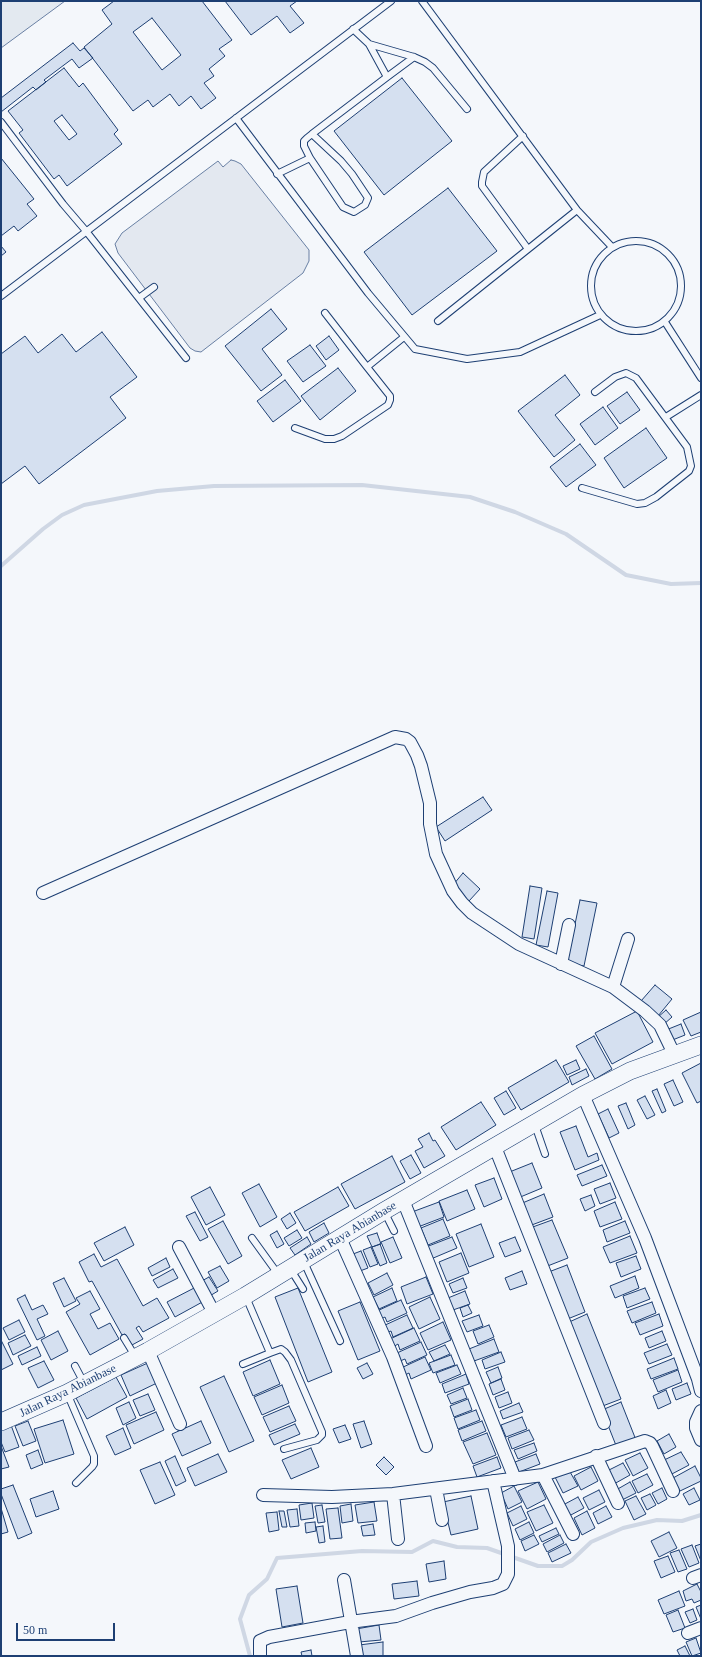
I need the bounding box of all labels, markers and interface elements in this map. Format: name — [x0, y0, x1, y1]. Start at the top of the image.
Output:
street label: Jalan Raya Abianbase — [301, 1199, 399, 1265]
street label: Jalan Raya Abianbase — [17, 1361, 119, 1421]
scale bar — [18, 1615, 117, 1641]
text: 50 m — [23, 1623, 47, 1637]

